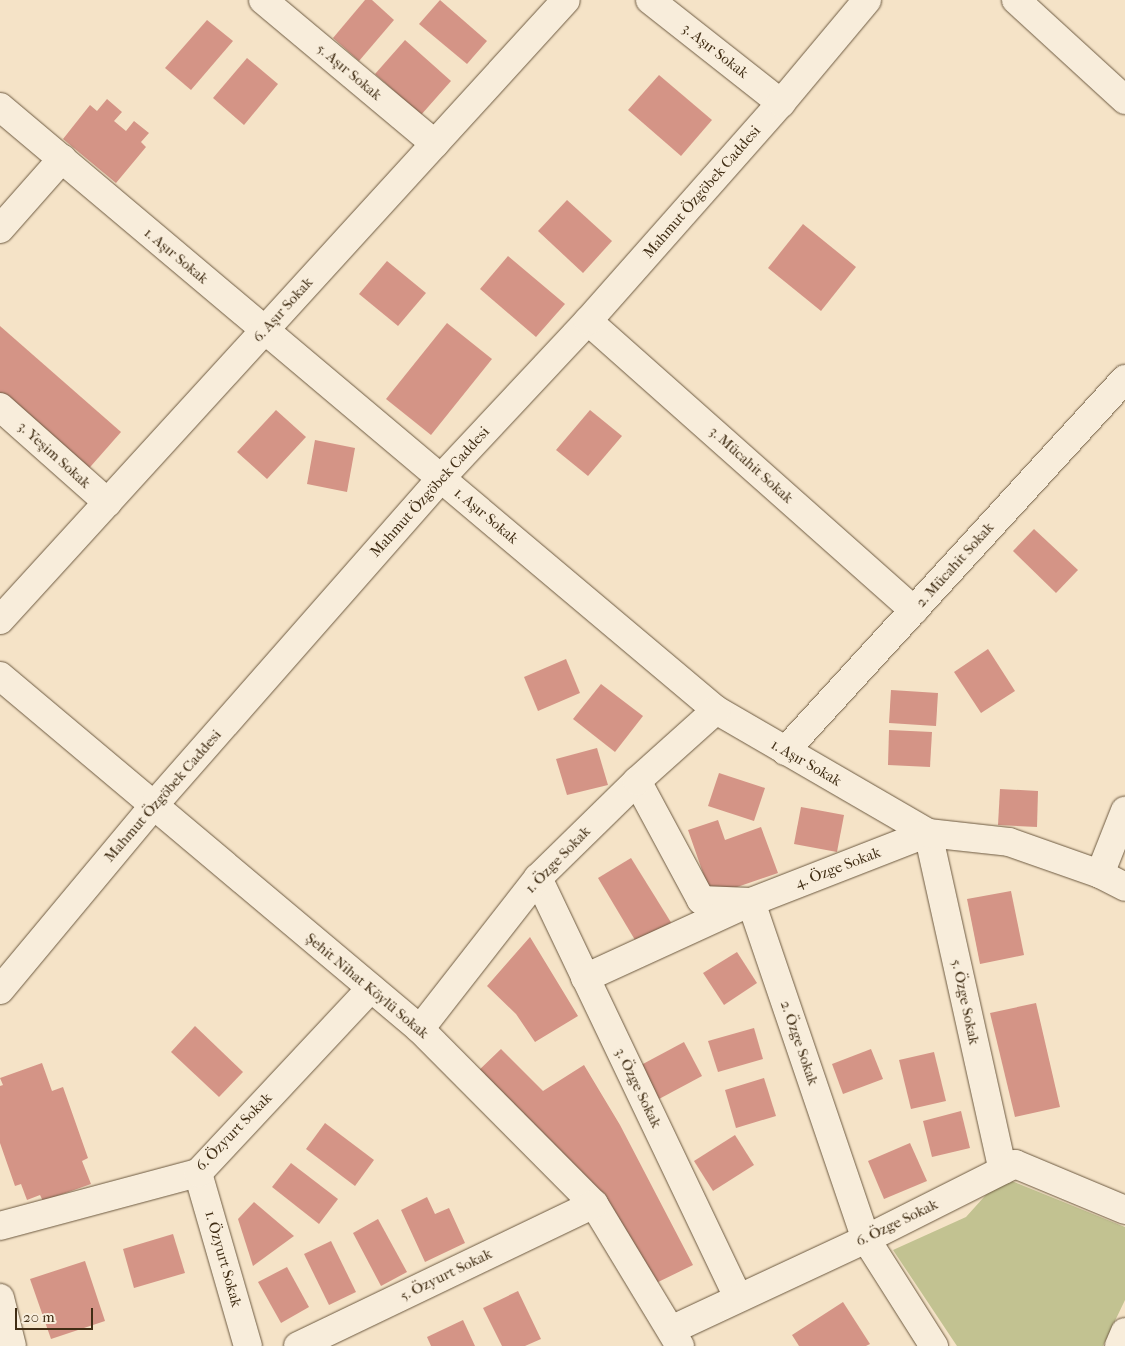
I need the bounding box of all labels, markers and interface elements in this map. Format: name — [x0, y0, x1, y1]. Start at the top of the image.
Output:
street label: 3. Aşır Sokak — [678, 20, 752, 82]
street label: 5. Aşır Sokak — [313, 40, 385, 104]
street label: Mahmut Özgöbek Caddesi — [640, 122, 764, 262]
street label: 1. Aşır Sokak — [140, 224, 212, 288]
street label: 6. Aşır Sokak — [249, 274, 317, 346]
street label: 3. Yeşim Sokak — [14, 418, 94, 492]
street label: Mahmut Özgöbek Caddesi — [367, 423, 493, 561]
street label: 3. Mücahit Sokak — [705, 423, 797, 507]
street label: 1. Aşır Sokak — [450, 484, 522, 548]
street label: 2. Mücahit Sokak — [912, 519, 998, 611]
street label: Mahmut Özgöbek Caddesi — [101, 726, 225, 866]
street label: 1. Aşır Sokak — [768, 736, 844, 790]
street label: 1. Özge Sokak — [522, 823, 594, 897]
street label: 4. Özge Sokak — [793, 843, 883, 893]
street label: Şehit Nihat Köylü Sokak — [302, 929, 432, 1043]
street label: 5. Özge Sokak — [947, 957, 983, 1047]
street label: 2. Özge Sokak — [776, 998, 822, 1088]
street label: 3. Özge Sokak — [611, 1045, 665, 1131]
street label: 6. Özyurt Sokak — [192, 1089, 276, 1175]
street label: 6. Özge Sokak — [853, 1195, 941, 1251]
street label: 1. Özyurt Sokak — [201, 1209, 245, 1309]
street label: 5. Özyurt Sokak — [397, 1245, 495, 1305]
scale bar — [18, 1298, 95, 1330]
text: 20 m — [23, 1308, 55, 1326]

